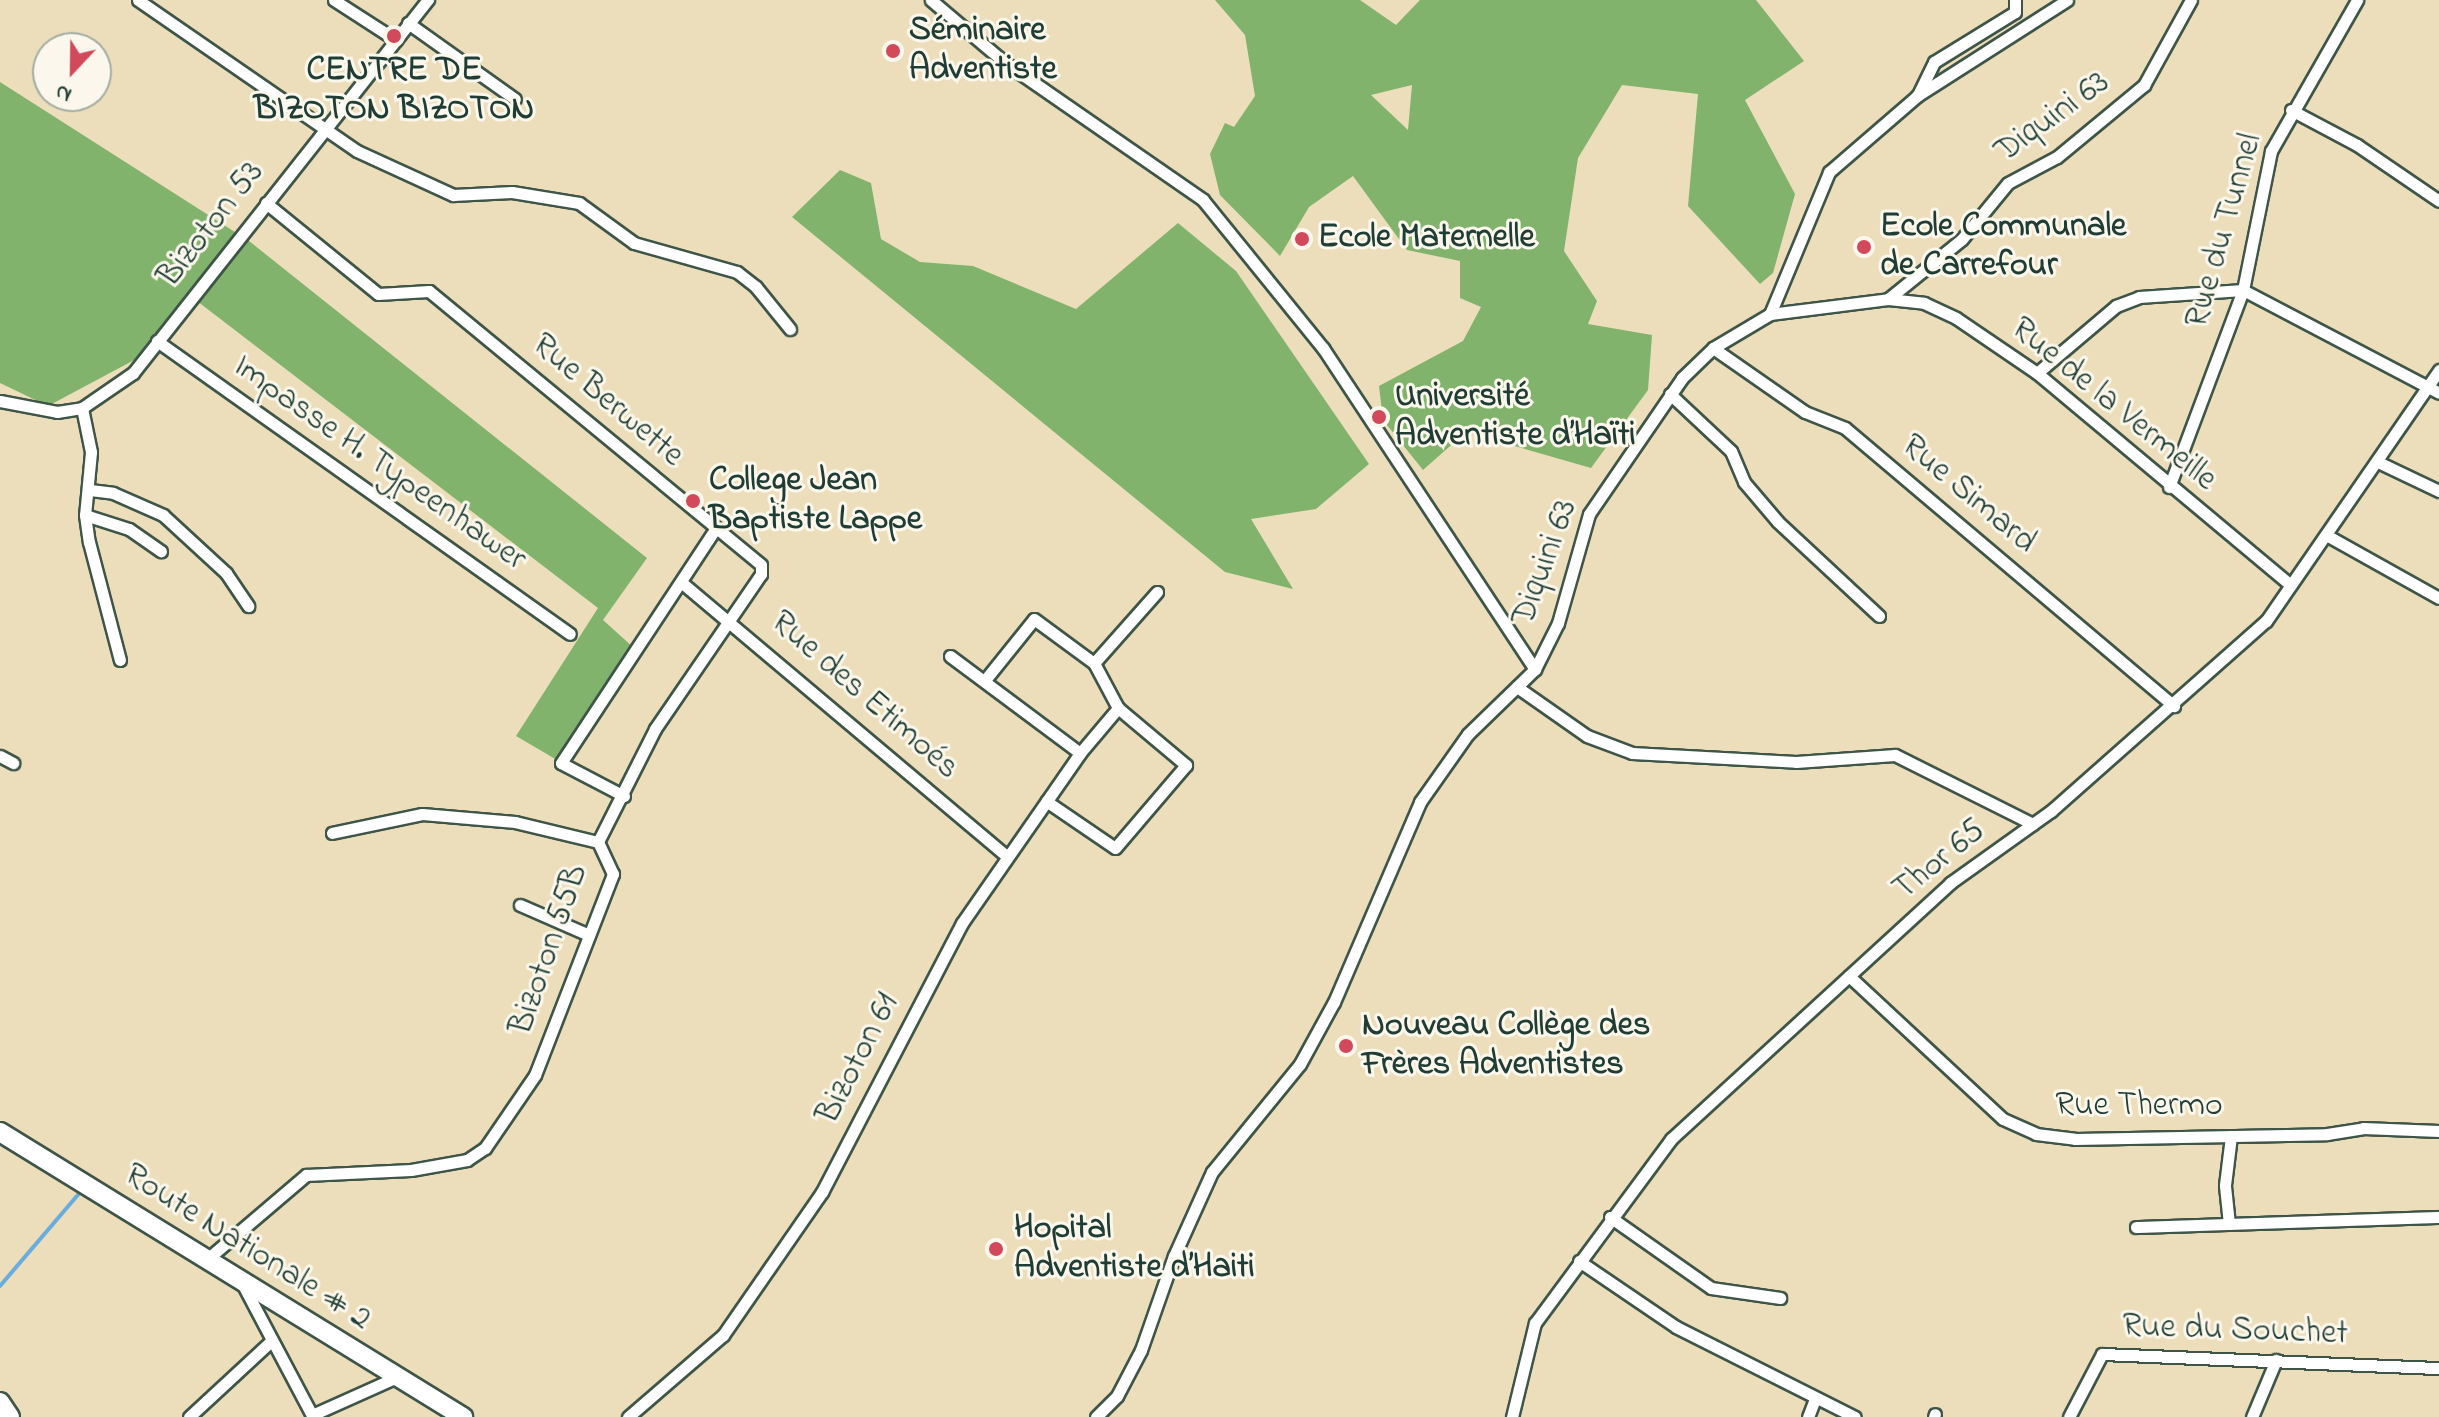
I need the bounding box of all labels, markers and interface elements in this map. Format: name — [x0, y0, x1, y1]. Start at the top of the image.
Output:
place label: Séminaire Adventiste — [909, 11, 1057, 90]
marker: CENTRE DE BIZOTON BIZOTON — [383, 25, 405, 47]
north arrow — [32, 32, 112, 112]
marker: Séminaire Adventiste — [884, 42, 902, 60]
place label: CENTRE DE BIZOTON BIZOTON — [254, 51, 534, 130]
street label: Diquini 63 — [1988, 63, 2118, 173]
text: N — [51, 75, 77, 110]
street label: Rue du Tunnel — [2178, 129, 2272, 333]
street label: Bizoton 53 — [150, 154, 274, 296]
place label: Ecole Communale de Carrefour — [1880, 207, 2126, 286]
place label: Ecole Maternelle — [1318, 219, 1535, 259]
marker: Ecole Maternelle — [1293, 230, 1311, 248]
marker: Ecole Communale de Carrefour — [1855, 238, 1873, 256]
street label: Rue de la Vermeille — [2002, 309, 2224, 501]
street label: Rue Berwette — [523, 326, 691, 476]
street label: Impasse H. Typeenhawer — [224, 347, 534, 581]
place label: Université Adventiste d’Haïti — [1395, 377, 1636, 456]
marker: Université Adventiste d’Haïti — [1370, 408, 1388, 426]
street label: Rue Simard — [1892, 427, 2044, 563]
place label: College Jean Baptiste Lappe — [709, 461, 922, 540]
marker: College Jean Baptiste Lappe — [684, 492, 702, 510]
street label: Diquini 63 — [1504, 494, 1588, 632]
street label: Rue des Etimoés — [761, 603, 967, 789]
street label: Thor 65 — [1886, 812, 1994, 910]
street label: Bizoton 55B — [502, 860, 598, 1040]
street label: Bizoton 61 — [809, 987, 909, 1131]
place label: Nouveau Collège des Frères Adventistes — [1362, 1006, 1650, 1086]
marker: Nouveau Collège des Frères Adventistes — [1337, 1037, 1355, 1055]
street label: Rue Thermo — [2055, 1087, 2223, 1127]
street label: Route Nationale # 2 — [116, 1156, 378, 1340]
place label: Hopital Adventiste d’Haiti — [1014, 1209, 1255, 1288]
marker: Hopital Adventiste d’Haiti — [985, 1238, 1007, 1260]
street label: Rue du Souchet — [2122, 1307, 2348, 1355]

